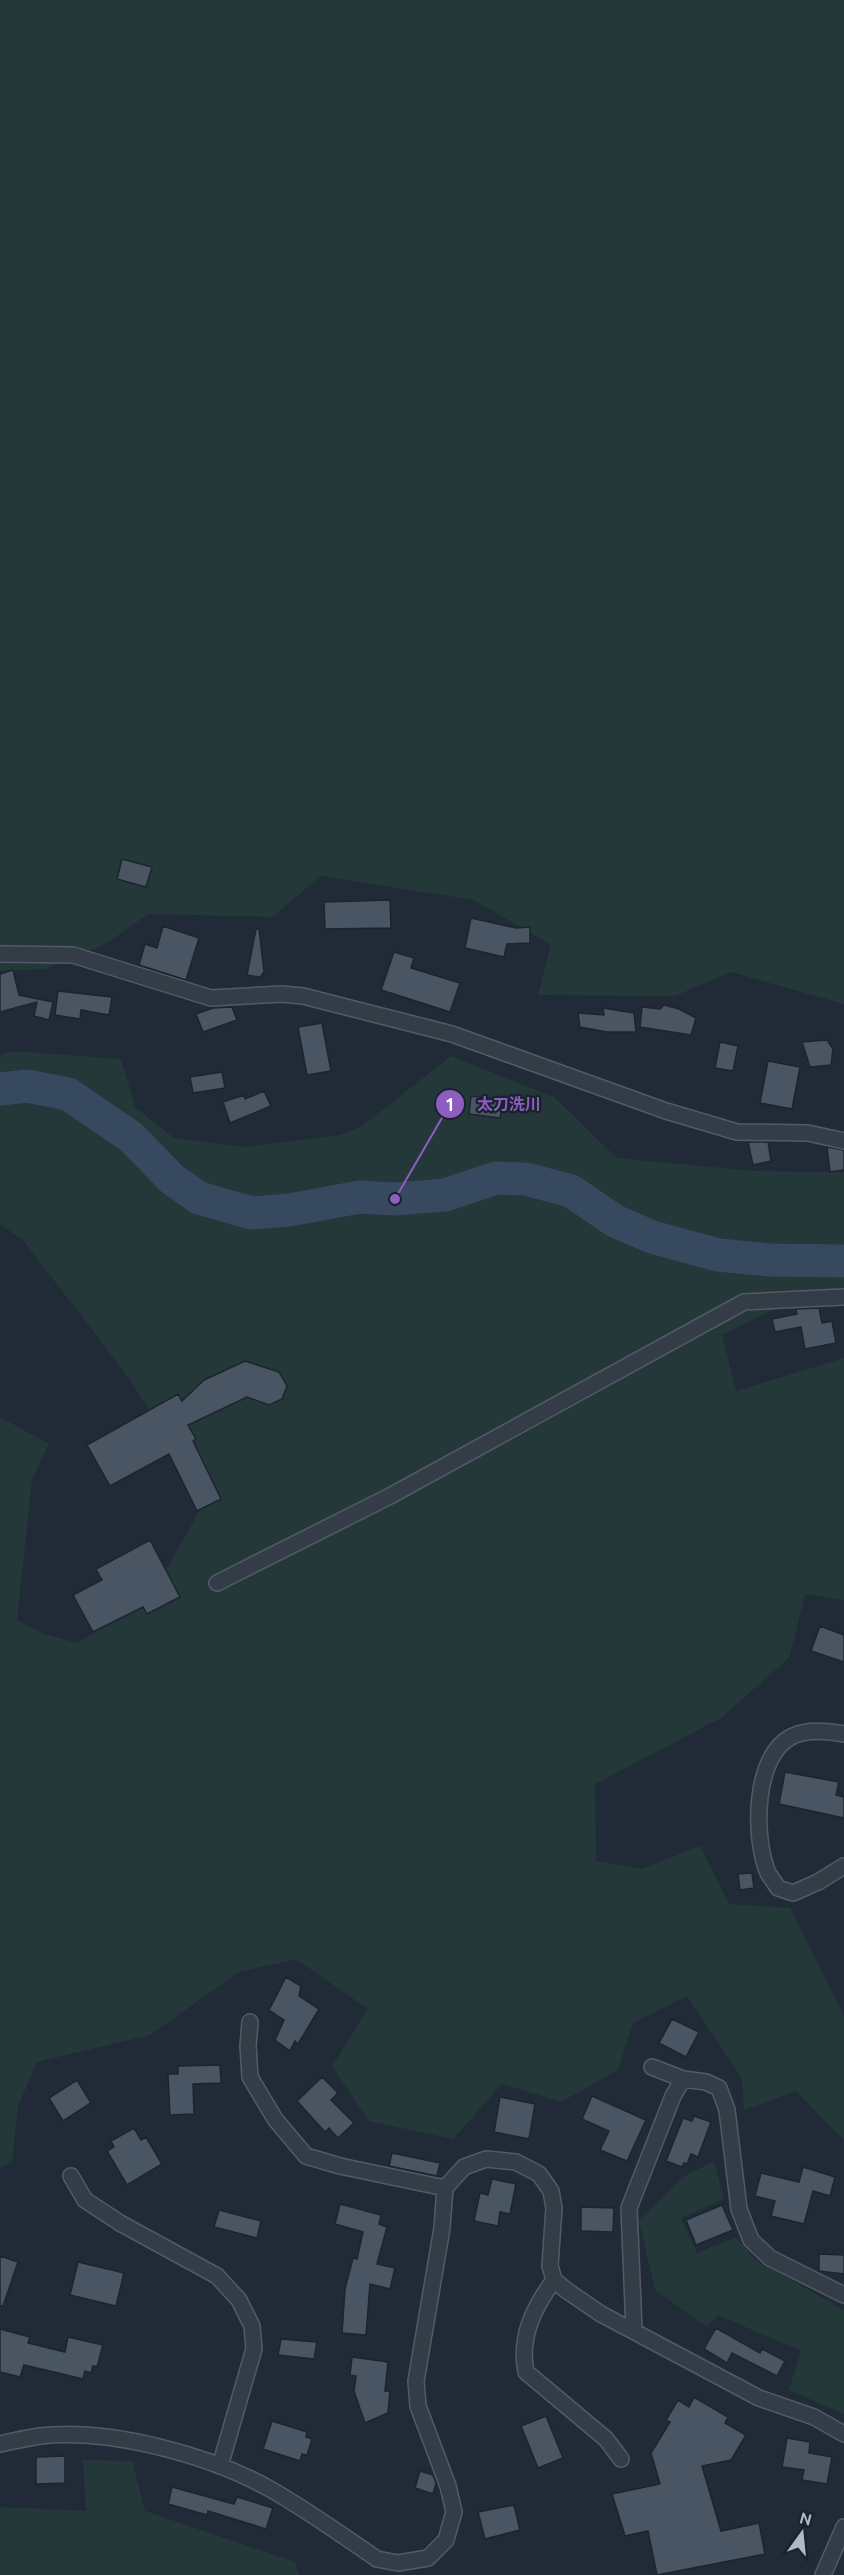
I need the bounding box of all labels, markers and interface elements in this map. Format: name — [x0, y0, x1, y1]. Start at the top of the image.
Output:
callout: 太刀洗川 — [435, 1087, 553, 1121]
text: 1 — [445, 1094, 455, 1114]
text: 太刀洗川 — [477, 1095, 541, 1113]
north arrow — [772, 2503, 832, 2563]
text: N — [798, 2508, 814, 2529]

